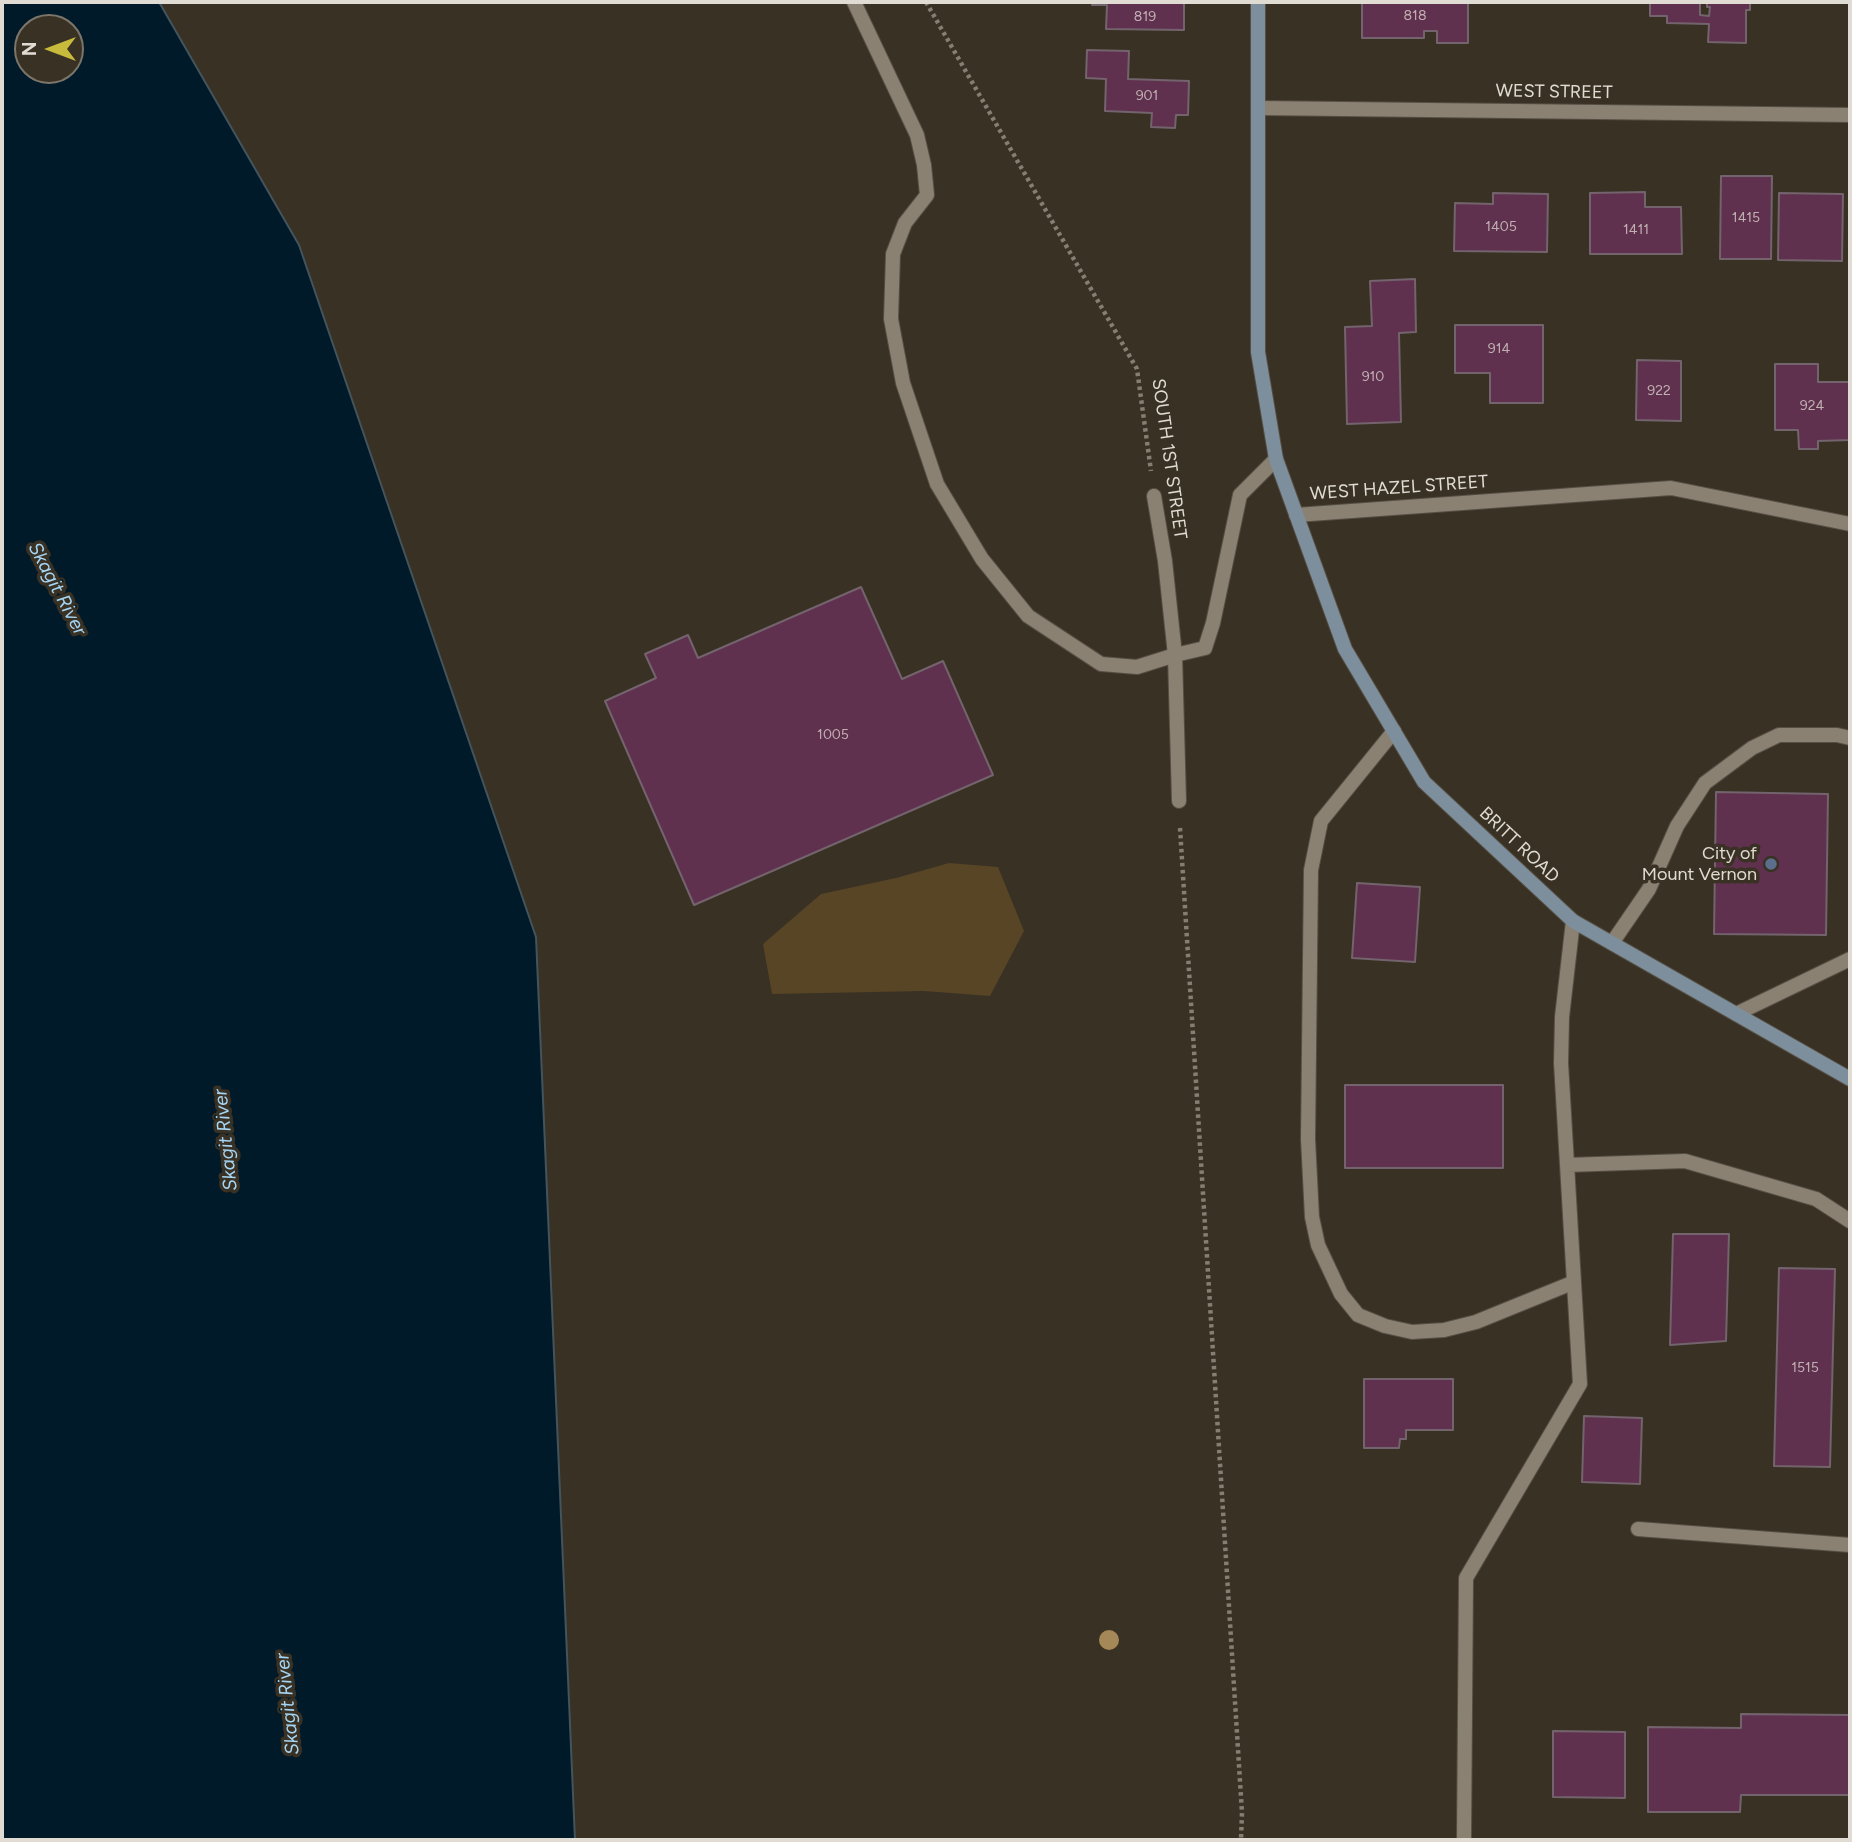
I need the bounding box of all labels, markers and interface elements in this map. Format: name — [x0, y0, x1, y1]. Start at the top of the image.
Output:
house number: 818 — [1404, 8, 1426, 24]
house number: 819 — [1134, 9, 1156, 25]
north arrow — [14, 14, 84, 84]
text: N — [18, 42, 41, 56]
street label: WEST STREET — [1495, 80, 1613, 104]
house number: 901 — [1136, 88, 1158, 104]
house number: 1415 — [1732, 210, 1760, 226]
house number: 1405 — [1485, 219, 1517, 235]
house number: 1411 — [1623, 222, 1649, 238]
house number: 914 — [1488, 341, 1510, 357]
house number: 910 — [1362, 369, 1384, 385]
street label: SOUTH 1ST STREET — [1147, 377, 1191, 541]
house number: 922 — [1647, 383, 1671, 399]
house number: 924 — [1800, 398, 1824, 414]
street label: WEST HAZEL STREET — [1309, 471, 1489, 505]
water label: Skagit River — [23, 538, 91, 640]
house number: 1005 — [817, 727, 849, 743]
street label: BRITT ROAD — [1475, 803, 1563, 887]
place label: City of Mount Vernon — [1642, 843, 1757, 886]
marker: City of Mount Vernon — [1763, 856, 1779, 872]
water label: Skagit River — [209, 1088, 243, 1192]
house number: 1515 — [1791, 1360, 1819, 1376]
water label: Skagit River — [271, 1652, 305, 1756]

